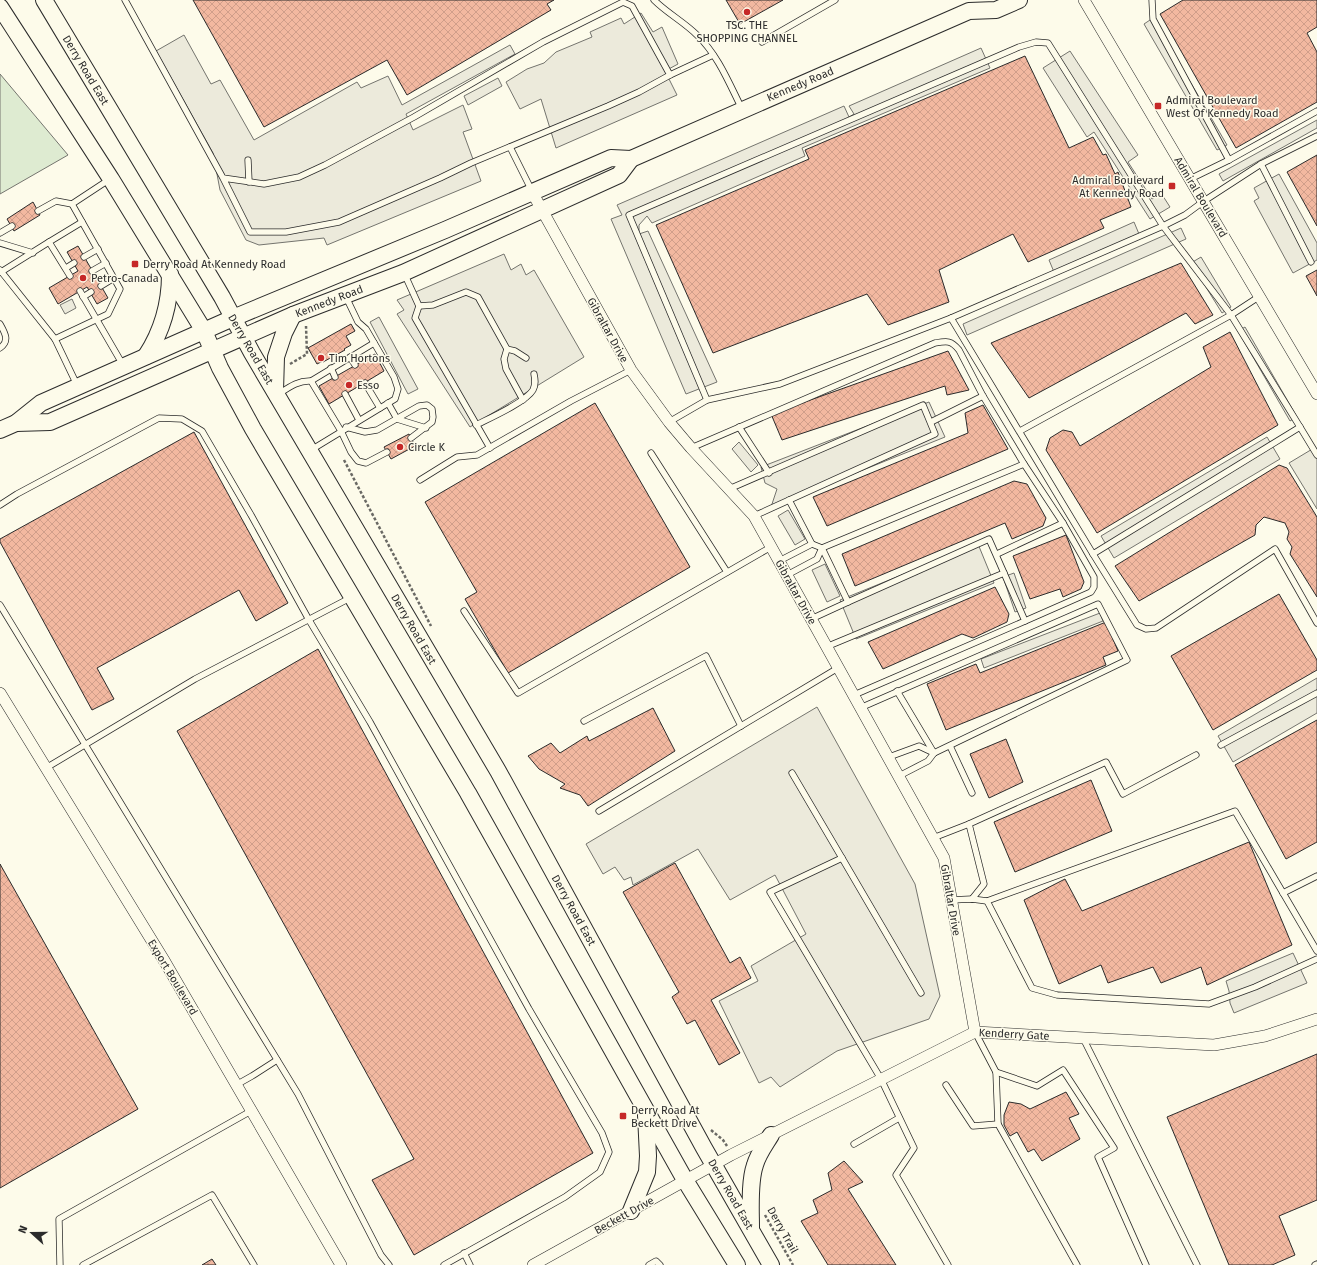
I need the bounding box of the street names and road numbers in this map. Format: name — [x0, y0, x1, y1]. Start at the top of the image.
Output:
street label: Derry Road East — [60, 33, 111, 107]
street label: Kennedy Road — [765, 65, 836, 104]
street label: Admiral Boulevard — [1171, 155, 1230, 240]
street label: Kennedy Road — [293, 283, 365, 320]
street label: Gibraltar Drive — [584, 295, 631, 365]
street label: Derry Road East — [225, 312, 276, 387]
street label: Gibraltar Drive — [772, 557, 819, 627]
street label: Derry Road East — [388, 592, 439, 667]
street label: Gibraltar Drive — [938, 863, 963, 937]
street label: Derry Road East — [549, 873, 598, 948]
street label: Export Boulevard — [145, 937, 200, 1017]
street label: Kenderry Gate — [978, 1026, 1050, 1043]
street label: Derry Road East — [705, 1157, 756, 1232]
street label: Beckett Drive — [592, 1194, 656, 1237]
street label: Derry Trail — [764, 1205, 801, 1256]

